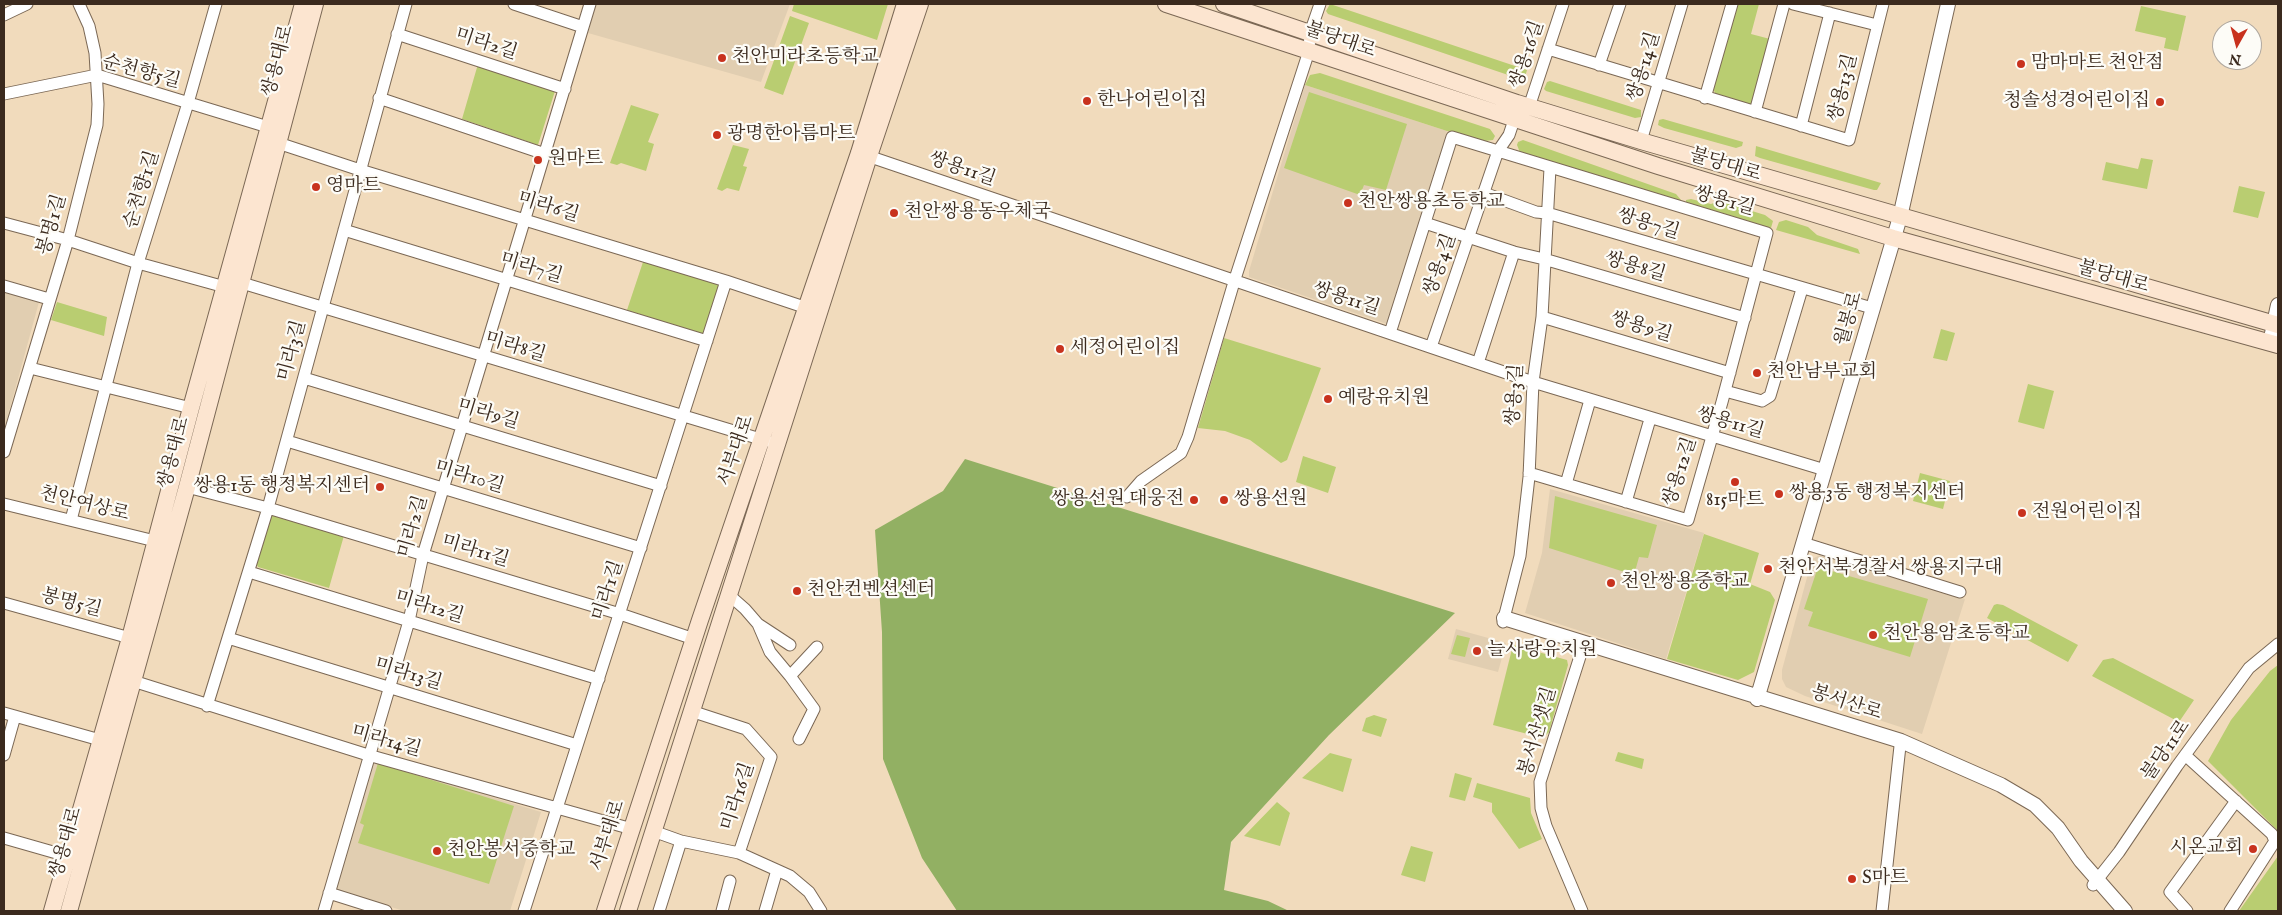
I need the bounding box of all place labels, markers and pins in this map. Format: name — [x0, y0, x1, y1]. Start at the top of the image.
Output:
place label: 천안미라초등학교 — [732, 47, 879, 69]
marker: 천안미라초등학교 — [716, 52, 728, 64]
place label: 맘마마트 천안점 — [2031, 53, 2164, 75]
marker: 맘마마트 천안점 — [2015, 58, 2027, 70]
place label: 한나어린이집 — [1097, 90, 1207, 112]
place label: 청솔성경어린이집 — [2003, 91, 2150, 113]
marker: 한나어린이집 — [1081, 95, 1093, 107]
marker: 청솔성경어린이집 — [2154, 96, 2166, 108]
place label: 광명한아름마트 — [727, 124, 855, 146]
marker: 광명한아름마트 — [711, 129, 723, 141]
place label: 원마트 — [548, 149, 603, 171]
marker: 원마트 — [532, 154, 544, 166]
place label: 영마트 — [326, 176, 381, 198]
marker: 영마트 — [310, 181, 322, 193]
place label: 천안쌍용초등학교 — [1358, 192, 1505, 214]
marker: 천안쌍용초등학교 — [1342, 197, 1354, 209]
place label: 천안쌍용동우체국 — [904, 202, 1051, 224]
marker: 천안쌍용동우체국 — [888, 207, 900, 219]
place label: 세정어린이집 — [1070, 338, 1180, 360]
marker: 세정어린이집 — [1054, 343, 1066, 355]
place label: 천안남부교회 — [1767, 362, 1877, 384]
marker: 천안남부교회 — [1751, 367, 1763, 379]
place label: 예랑유치원 — [1338, 388, 1430, 410]
marker: 예랑유치원 — [1322, 393, 1334, 405]
place label: 쌍용1동 행정복지센터 — [194, 476, 370, 498]
marker: 815마트 — [1729, 476, 1741, 488]
marker: 쌍용1동 행정복지센터 — [374, 481, 386, 493]
place label: 쌍용3동 행정복지센터 — [1789, 483, 1965, 505]
marker: 쌍용3동 행정복지센터 — [1773, 488, 1785, 500]
place label: 쌍용선원 대웅전 — [1051, 489, 1184, 511]
place label: 쌍용선원 — [1234, 489, 1307, 511]
place label: 815마트 — [1706, 490, 1764, 512]
marker: 쌍용선원 대웅전 — [1188, 494, 1200, 506]
marker: 쌍용선원 — [1218, 494, 1230, 506]
place label: 전원어린이집 — [2032, 502, 2142, 524]
marker: 전원어린이집 — [2016, 507, 2028, 519]
place label: 천안서북경찰서 쌍용지구대 — [1778, 558, 2002, 580]
marker: 천안서북경찰서 쌍용지구대 — [1762, 563, 1774, 575]
place label: 천안쌍용중학교 — [1621, 572, 1749, 594]
marker: 천안쌍용중학교 — [1605, 577, 1617, 589]
place label: 천안컨벤션센터 — [807, 580, 935, 602]
marker: 천안컨벤션센터 — [791, 585, 803, 597]
place label: 천안용암초등학교 — [1883, 624, 2030, 646]
marker: 천안용암초등학교 — [1867, 629, 1879, 641]
place label: 늘사랑유치원 — [1487, 640, 1597, 662]
marker: 늘사랑유치원 — [1471, 645, 1483, 657]
place label: 시온교회 — [2170, 838, 2243, 860]
place label: 천안봉서중학교 — [447, 840, 575, 862]
marker: 시온교회 — [2247, 843, 2259, 855]
marker: 천안봉서중학교 — [431, 845, 443, 857]
place label: S마트 — [1862, 868, 1908, 890]
marker: S마트 — [1846, 873, 1858, 885]

